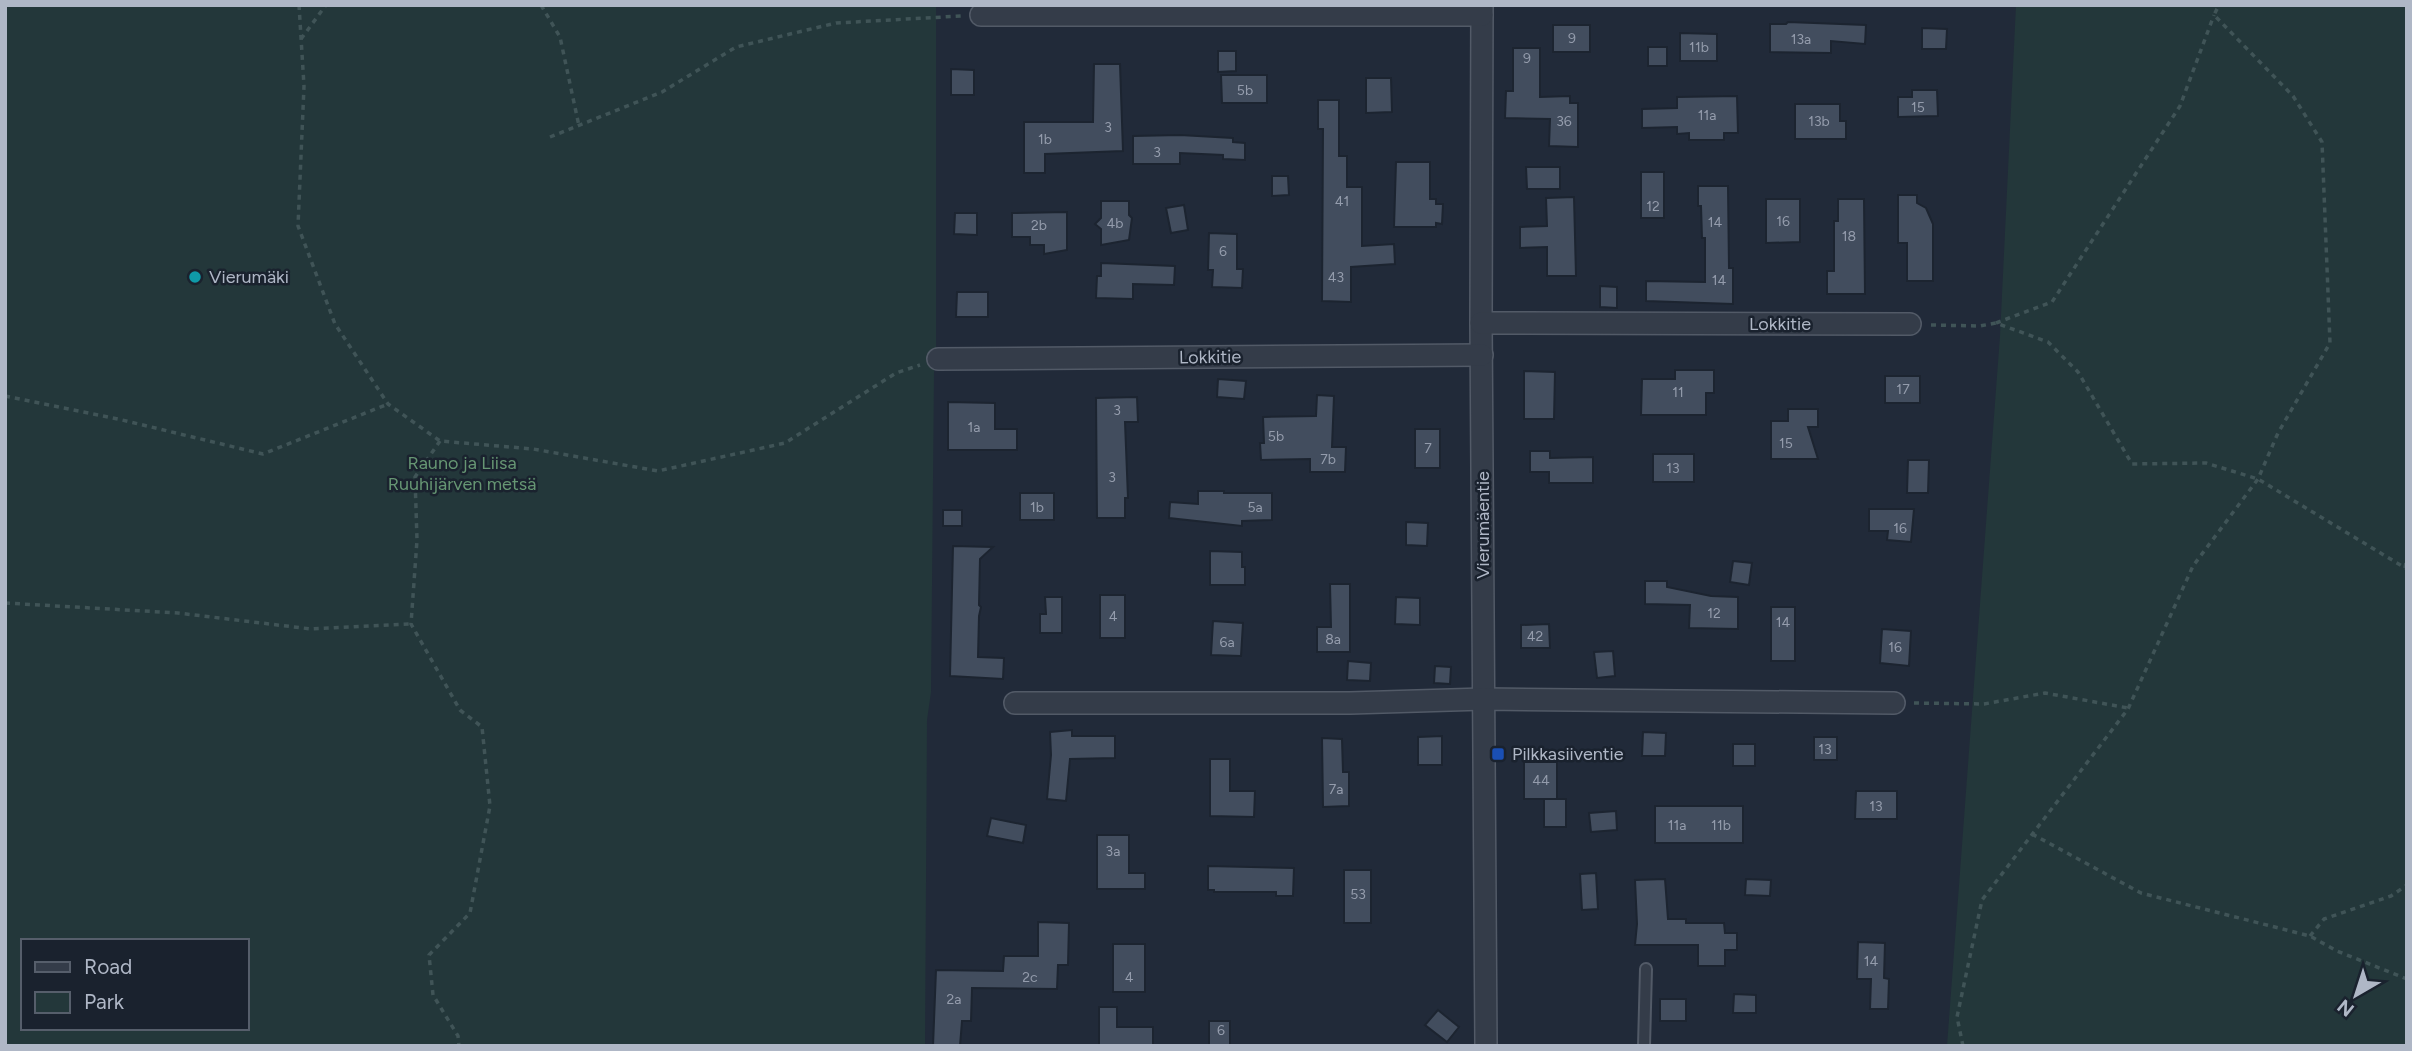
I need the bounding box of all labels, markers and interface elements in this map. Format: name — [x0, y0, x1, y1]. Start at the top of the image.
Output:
house number: 9 — [1568, 30, 1576, 47]
house number: 13a — [1791, 31, 1811, 48]
house number: 11b — [1689, 39, 1709, 56]
house number: 9 — [1523, 50, 1531, 67]
house number: 5b — [1237, 82, 1253, 99]
house number: 15 — [1911, 99, 1925, 116]
house number: 11a — [1698, 107, 1716, 124]
house number: 36 — [1556, 113, 1572, 130]
house number: 13b — [1808, 113, 1830, 130]
house number: 3 — [1104, 119, 1112, 136]
house number: 1b — [1038, 131, 1052, 148]
house number: 3 — [1153, 144, 1161, 161]
house number: 41 — [1335, 193, 1349, 210]
house number: 12 — [1646, 198, 1660, 215]
house number: 16 — [1776, 213, 1790, 230]
house number: 14 — [1708, 214, 1723, 231]
house number: 4b — [1107, 215, 1123, 232]
house number: 2b — [1031, 217, 1047, 234]
house number: 18 — [1842, 228, 1856, 245]
house number: 6 — [1219, 243, 1227, 260]
place label: Vierumäki — [209, 266, 289, 288]
marker: Vierumäki — [187, 269, 203, 285]
house number: 43 — [1328, 269, 1344, 286]
house number: 14 — [1712, 272, 1727, 289]
street label: Lokkitie — [1749, 313, 1811, 335]
street label: Lokkitie — [1179, 345, 1241, 369]
house number: 17 — [1896, 381, 1910, 398]
house number: 11 — [1672, 384, 1684, 401]
house number: 3 — [1113, 402, 1121, 419]
house number: 1a — [968, 419, 980, 436]
house number: 5b — [1268, 428, 1284, 445]
house number: 15 — [1779, 435, 1793, 452]
house number: 7 — [1424, 440, 1432, 457]
house number: 7b — [1320, 451, 1336, 468]
park label: Rauno ja Liisa Ruuhijärven metsä — [388, 452, 536, 495]
house number: 13 — [1666, 460, 1680, 477]
house number: 3 — [1108, 469, 1116, 486]
street label: Vierumäentie — [1472, 471, 1494, 579]
house number: 1b — [1030, 499, 1044, 516]
house number: 5a — [1247, 499, 1263, 516]
house number: 16 — [1893, 520, 1907, 537]
house number: 12 — [1707, 605, 1721, 622]
house number: 4 — [1109, 608, 1118, 625]
house number: 14 — [1776, 614, 1791, 631]
house number: 42 — [1527, 628, 1543, 645]
house number: 8a — [1325, 631, 1341, 648]
house number: 6a — [1219, 634, 1235, 651]
house number: 16 — [1888, 639, 1902, 656]
house number: 13 — [1818, 741, 1832, 758]
place label: Pilkkasiiventie — [1512, 743, 1624, 765]
marker: Pilkkasiiventie — [1490, 746, 1506, 762]
house number: 44 — [1532, 772, 1550, 789]
house number: 7a — [1329, 781, 1343, 798]
house number: 13 — [1869, 798, 1883, 815]
house number: 11a — [1668, 817, 1686, 834]
house number: 11b — [1711, 817, 1731, 834]
house number: 3a — [1106, 843, 1120, 860]
house number: 53 — [1350, 886, 1366, 903]
legend — [21, 939, 248, 1030]
house number: 14 — [1864, 953, 1879, 970]
text: Road — [84, 954, 132, 979]
north arrow — [2321, 960, 2391, 1030]
house number: 2c — [1022, 969, 1038, 986]
house number: 4 — [1125, 969, 1134, 986]
text: Park — [84, 989, 125, 1014]
house number: 2a — [947, 991, 961, 1008]
text: N — [2333, 994, 2359, 1021]
house number: 6 — [1217, 1022, 1225, 1039]

